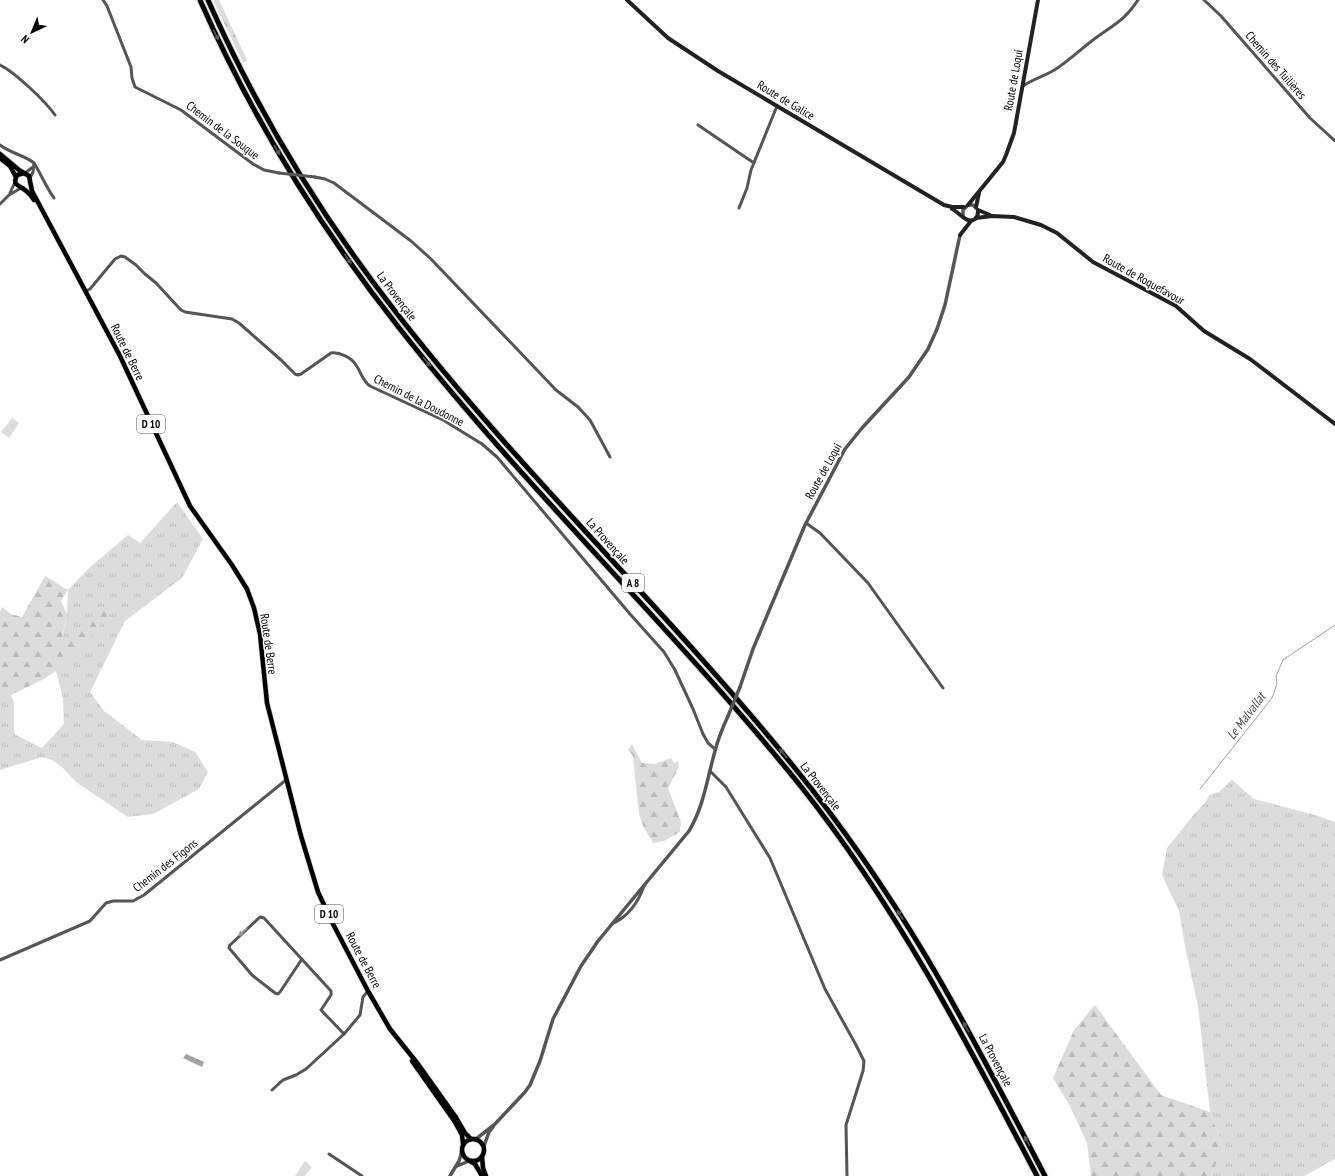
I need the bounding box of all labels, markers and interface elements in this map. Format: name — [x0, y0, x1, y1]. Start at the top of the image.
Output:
north arrow — [12, 12, 52, 52]
street label: Chemin des Tuilières — [1242, 28, 1310, 102]
one-way arrow — [213, 30, 219, 41]
text: N — [18, 32, 32, 46]
street label: Route de Loqui — [1000, 48, 1026, 112]
street label: Route de Galice — [755, 77, 817, 123]
street label: Chemin de la Souque — [183, 98, 263, 162]
one-way arrow — [273, 144, 280, 156]
street label: Route de Roquefavour — [1101, 250, 1188, 308]
one-way arrow — [344, 254, 352, 264]
street label: La Provençale — [374, 269, 420, 323]
street label: Route de Berre — [108, 321, 148, 383]
one-way arrow — [422, 357, 431, 368]
street label: Chemin de la Doudonne — [371, 371, 467, 429]
road number: D 10 — [137, 415, 165, 433]
street label: Route de Loqui — [801, 440, 845, 502]
street label: La Provençale — [583, 515, 633, 567]
road number: A 8 — [622, 574, 644, 592]
street label: Route de Berre — [257, 613, 281, 675]
water label: Le Malvallat — [1223, 688, 1270, 743]
one-way arrow — [778, 748, 787, 759]
street label: La Provençale — [797, 759, 845, 813]
street label: Chemin des Figons — [130, 835, 200, 895]
road number: D 10 — [315, 905, 343, 923]
one-way arrow — [896, 910, 904, 920]
one-way arrow — [239, 927, 248, 936]
street label: Route de Berre — [343, 929, 385, 991]
one-way arrow — [963, 1021, 970, 1033]
street label: La Provençale — [976, 1031, 1016, 1089]
one-way arrow — [1024, 1136, 1031, 1147]

